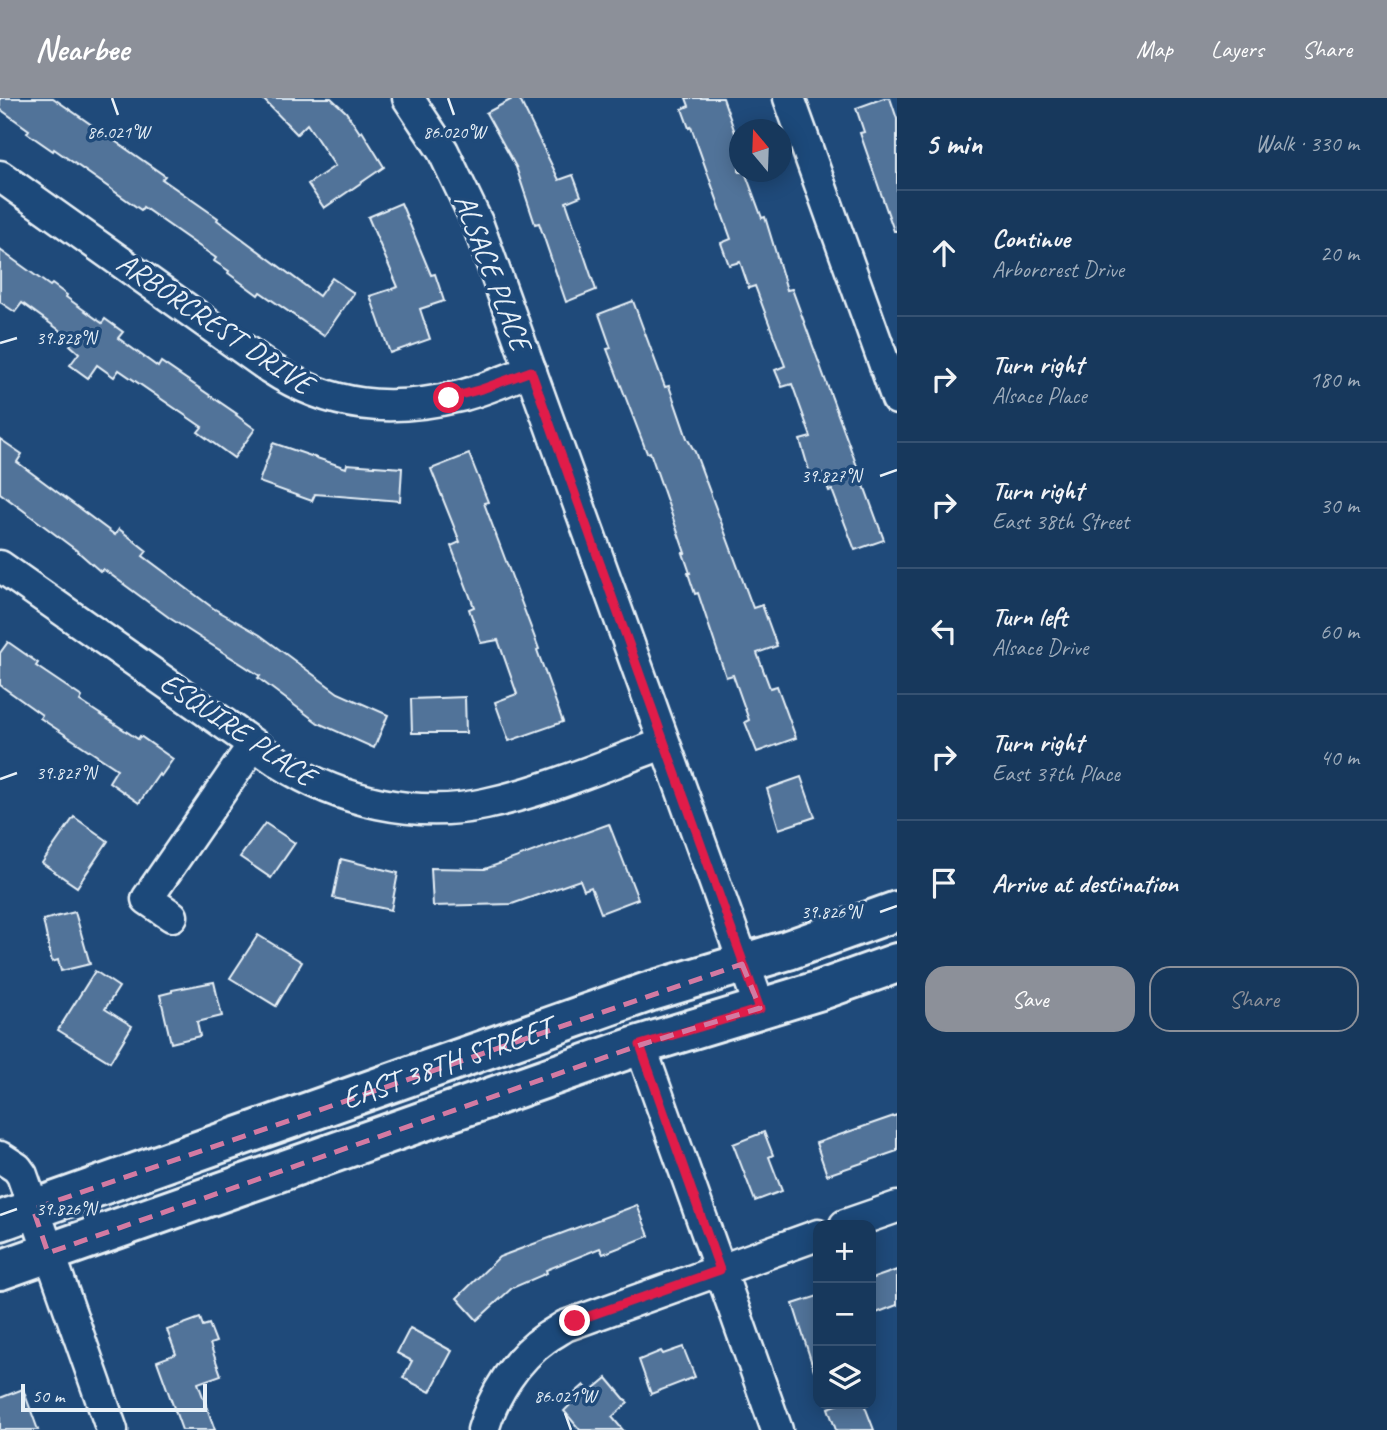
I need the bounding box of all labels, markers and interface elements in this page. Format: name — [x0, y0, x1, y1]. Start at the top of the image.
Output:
text: Nearbee — [35, 28, 129, 70]
text: Map — [1136, 34, 1173, 64]
text: Layers — [1211, 34, 1264, 64]
text: Share — [1302, 34, 1352, 64]
north arrow — [729, 119, 792, 182]
text: 86.021°W — [87, 121, 152, 143]
text: 86.020°W — [423, 121, 488, 143]
text: 5 min — [925, 125, 982, 163]
text: Walk · 330 m — [1255, 129, 1359, 158]
street label: ALSACE PLACE — [446, 188, 542, 359]
text: Continue — [992, 222, 1070, 255]
icon: ahead — [925, 234, 963, 272]
text: 20 m — [1320, 239, 1359, 268]
street label: ARBORCREST DRIVE — [110, 243, 323, 405]
text: Arborcrest Drive — [992, 255, 1124, 284]
text: 39.828°N — [36, 327, 99, 349]
text: Turn right — [992, 348, 1083, 381]
icon: right — [925, 360, 963, 398]
text: 180 m — [1310, 365, 1359, 394]
text: Alsace Place — [992, 381, 1087, 410]
route start — [433, 382, 464, 413]
text: 39.827°N — [801, 465, 864, 487]
text: Turn right — [992, 474, 1083, 507]
icon: right — [925, 486, 963, 524]
text: 30 m — [1320, 491, 1359, 520]
text: East 38th Street — [992, 507, 1129, 536]
text: Turn left — [992, 600, 1067, 633]
icon: left — [925, 612, 963, 650]
text: 60 m — [1320, 617, 1359, 646]
text: Alsace Drive — [992, 633, 1088, 662]
street label: ESQUIRE PLACE — [153, 663, 326, 797]
text: Turn right — [992, 726, 1083, 759]
icon: right — [925, 738, 963, 776]
text: 40 m — [1320, 743, 1359, 772]
text: East 37th Place — [992, 759, 1120, 788]
text: 39.827°N — [36, 762, 99, 784]
icon: arrive — [925, 864, 963, 902]
text: Arrive at destination — [992, 867, 1178, 900]
text: 39.826°N — [801, 901, 864, 923]
button: Save — [925, 966, 1135, 1032]
button: Share — [1149, 966, 1359, 1032]
street label: EAST 38TH STREET — [337, 1006, 564, 1118]
text: 39.826°N — [36, 1198, 99, 1220]
map controls — [813, 1220, 876, 1409]
button: + — [813, 1220, 876, 1283]
button: − — [813, 1283, 876, 1346]
route end — [559, 1305, 590, 1336]
button: layers — [813, 1346, 876, 1409]
scale bar — [21, 1381, 206, 1413]
text: 50 m — [32, 1384, 64, 1408]
text: 86.021°W — [534, 1385, 599, 1407]

